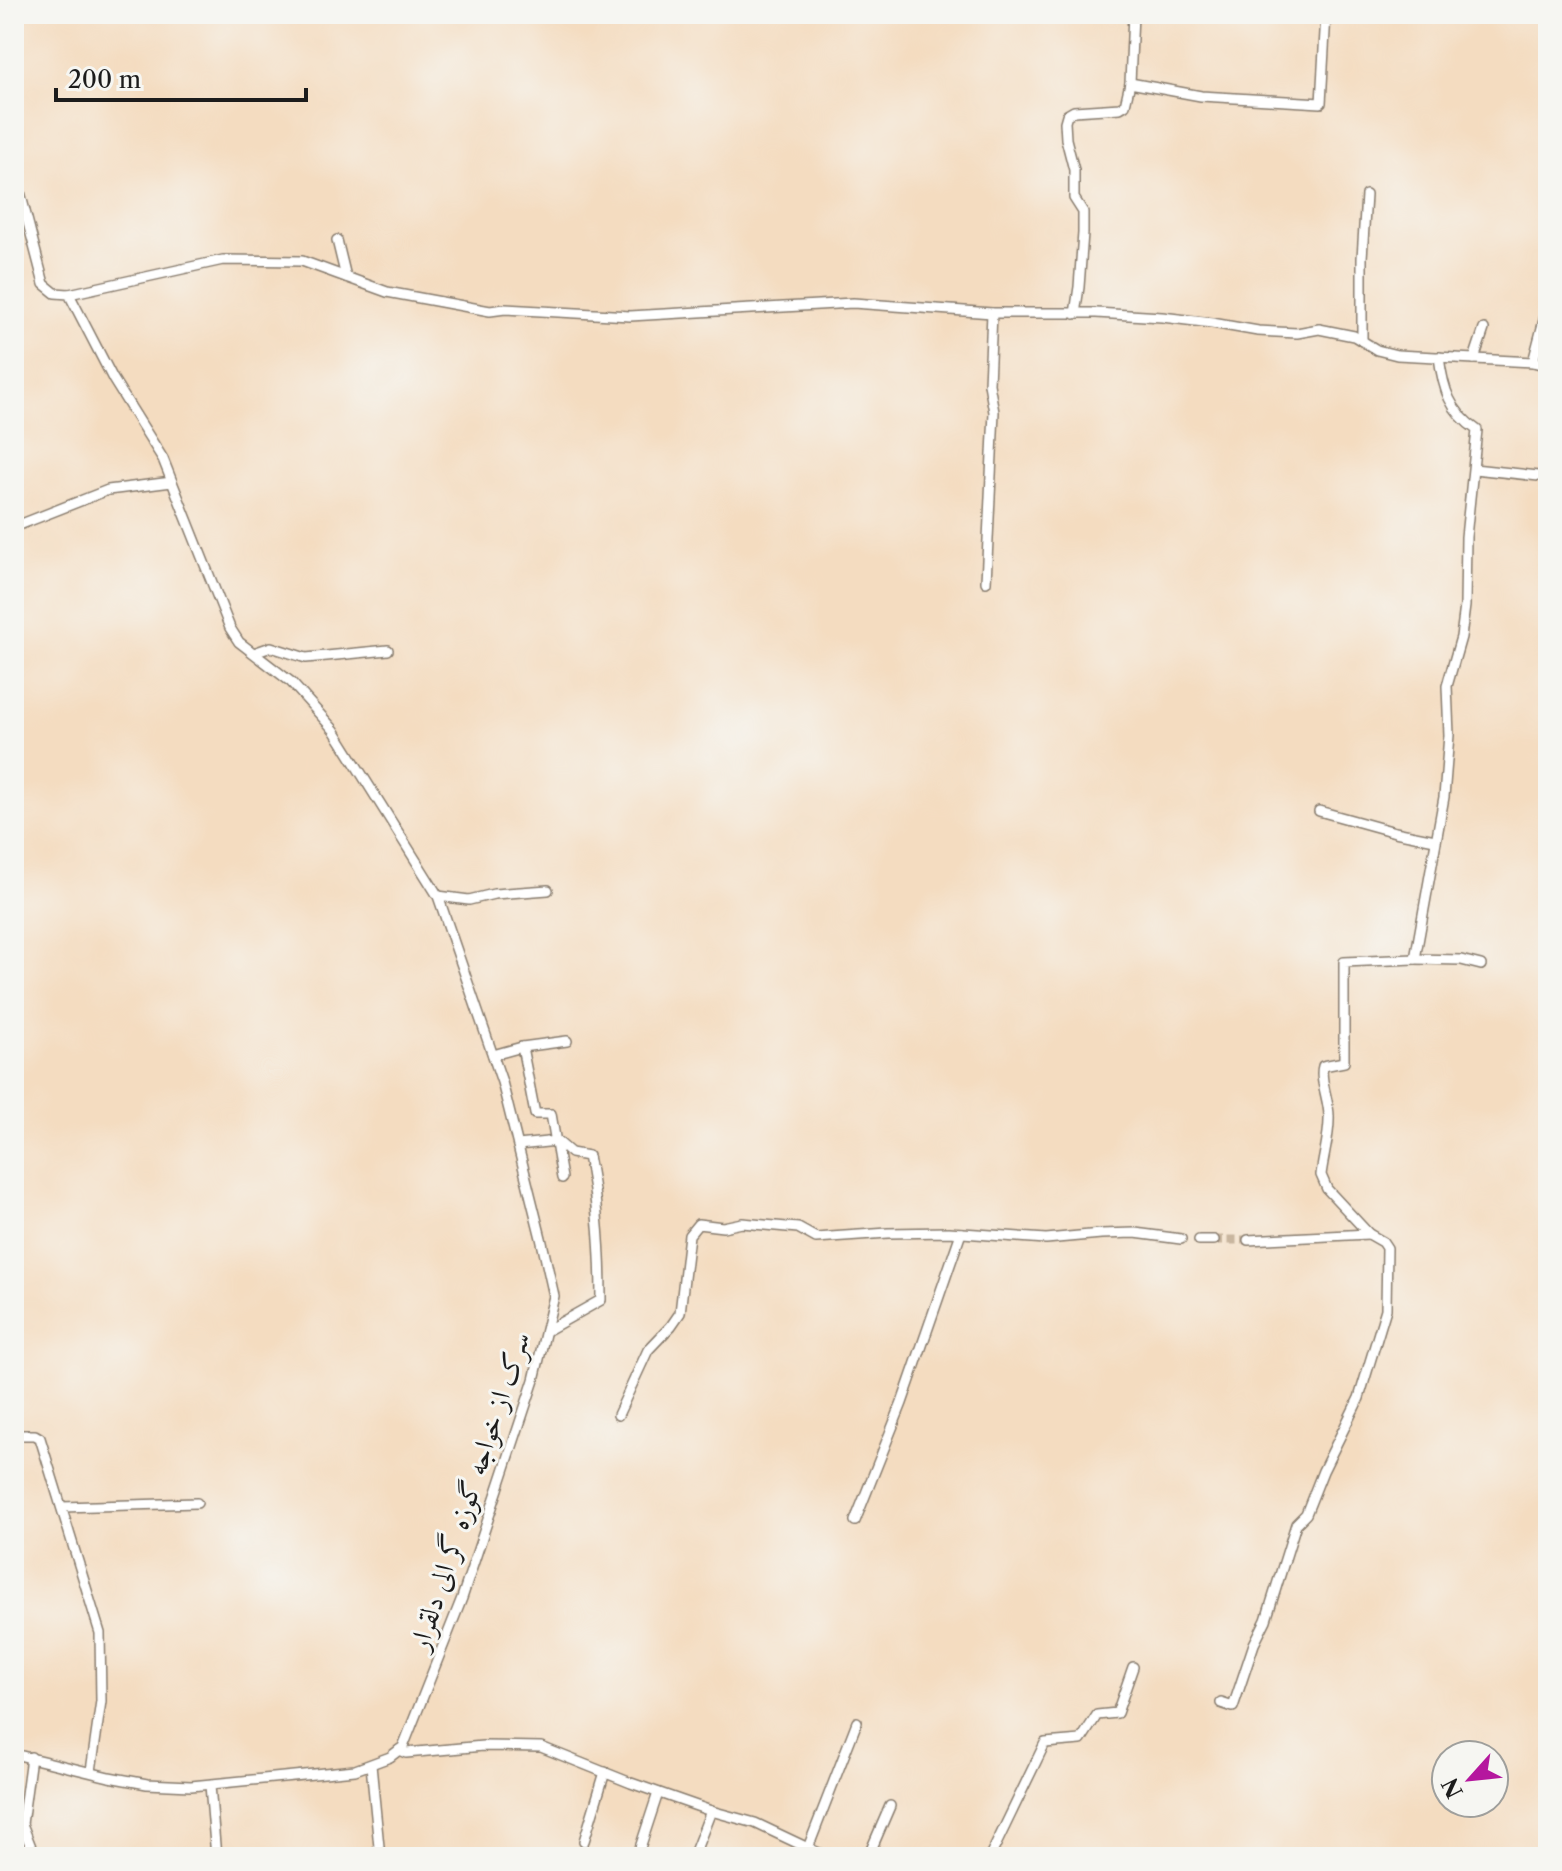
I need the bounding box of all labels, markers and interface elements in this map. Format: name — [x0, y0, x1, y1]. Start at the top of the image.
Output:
scale bar — [56, 52, 306, 102]
text: 200 m — [68, 65, 141, 94]
street label: سرک از خواجه گوزه گر الی دلقرار — [400, 1327, 538, 1658]
north arrow — [1430, 1739, 1510, 1819]
text: N — [1436, 1773, 1469, 1803]

